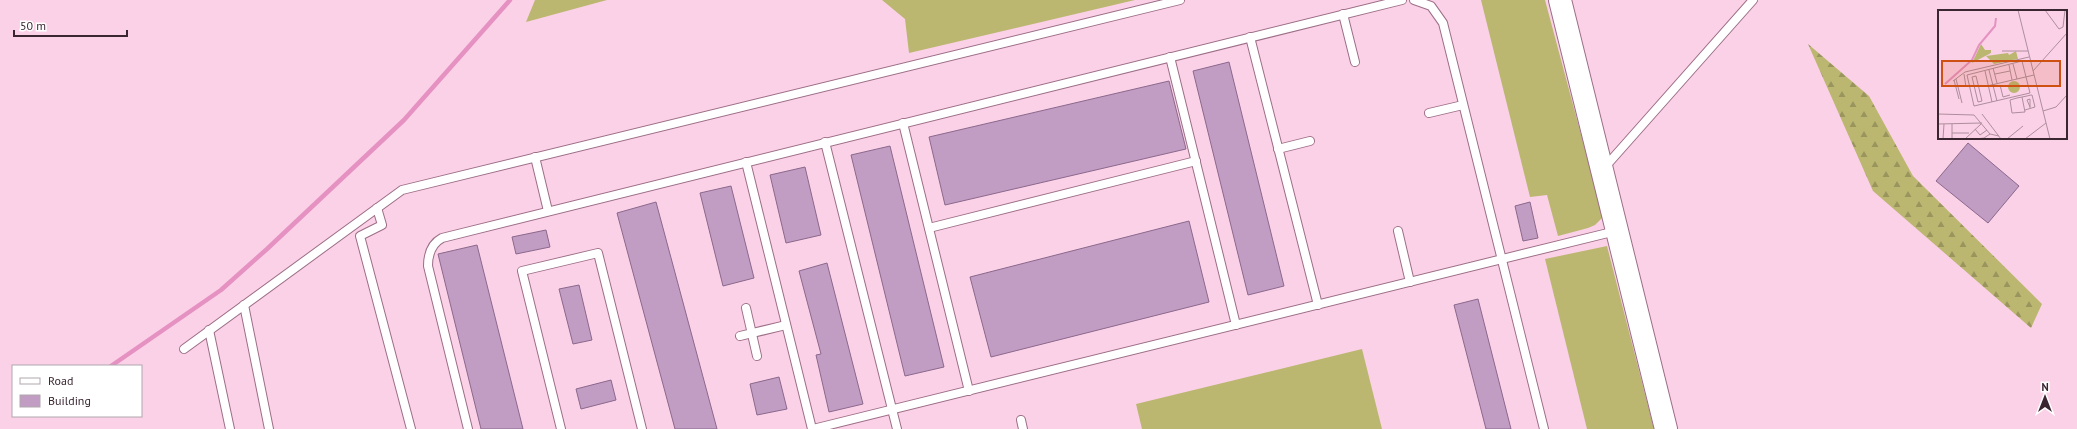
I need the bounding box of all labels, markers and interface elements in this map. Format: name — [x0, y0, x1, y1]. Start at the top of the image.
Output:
inset map — [1938, 10, 2067, 139]
scale bar — [14, 12, 127, 38]
text: 50 m — [20, 18, 46, 33]
legend — [12, 365, 142, 417]
text: Road — [48, 373, 73, 388]
north arrow — [2025, 377, 2065, 417]
text: N — [2041, 380, 2049, 394]
text: Building — [48, 393, 91, 408]

